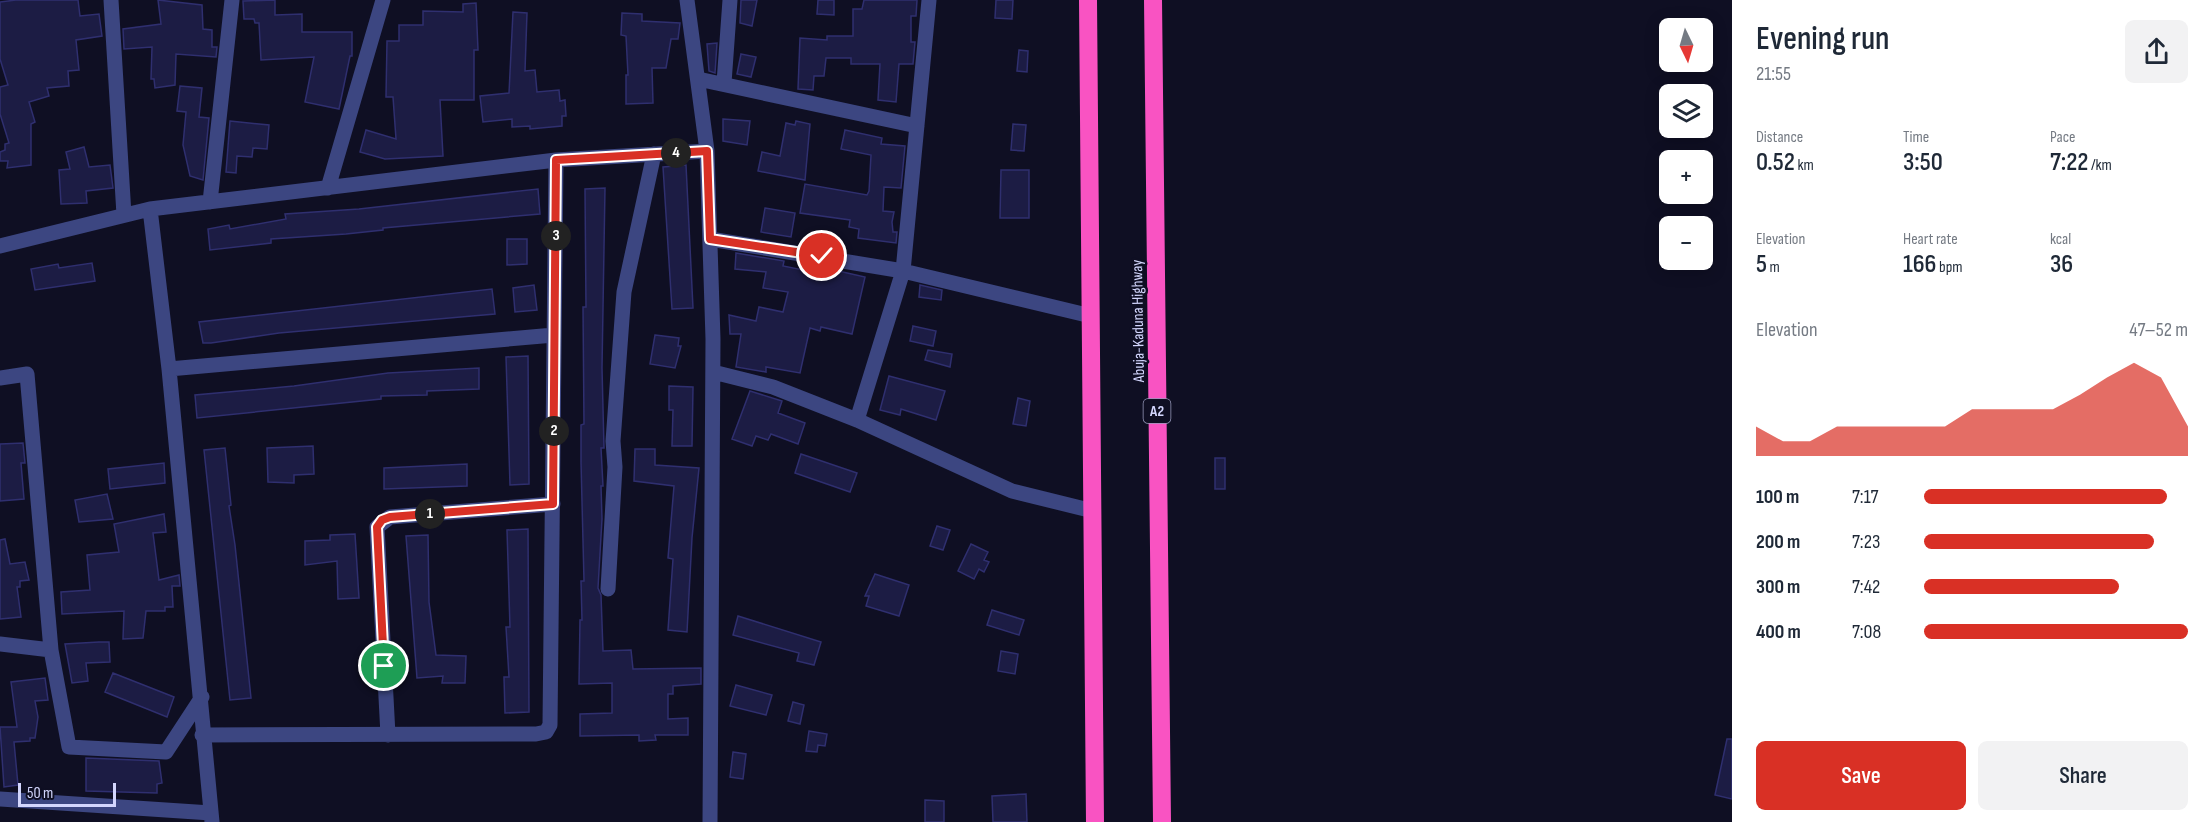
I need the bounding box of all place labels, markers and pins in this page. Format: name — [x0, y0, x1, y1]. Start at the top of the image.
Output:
pin: 4 — [661, 138, 691, 168]
pin: 3 — [541, 221, 571, 251]
pin — [796, 230, 847, 281]
pin: 2 — [539, 416, 569, 446]
pin: 1 — [415, 499, 445, 529]
pin — [358, 640, 409, 691]

